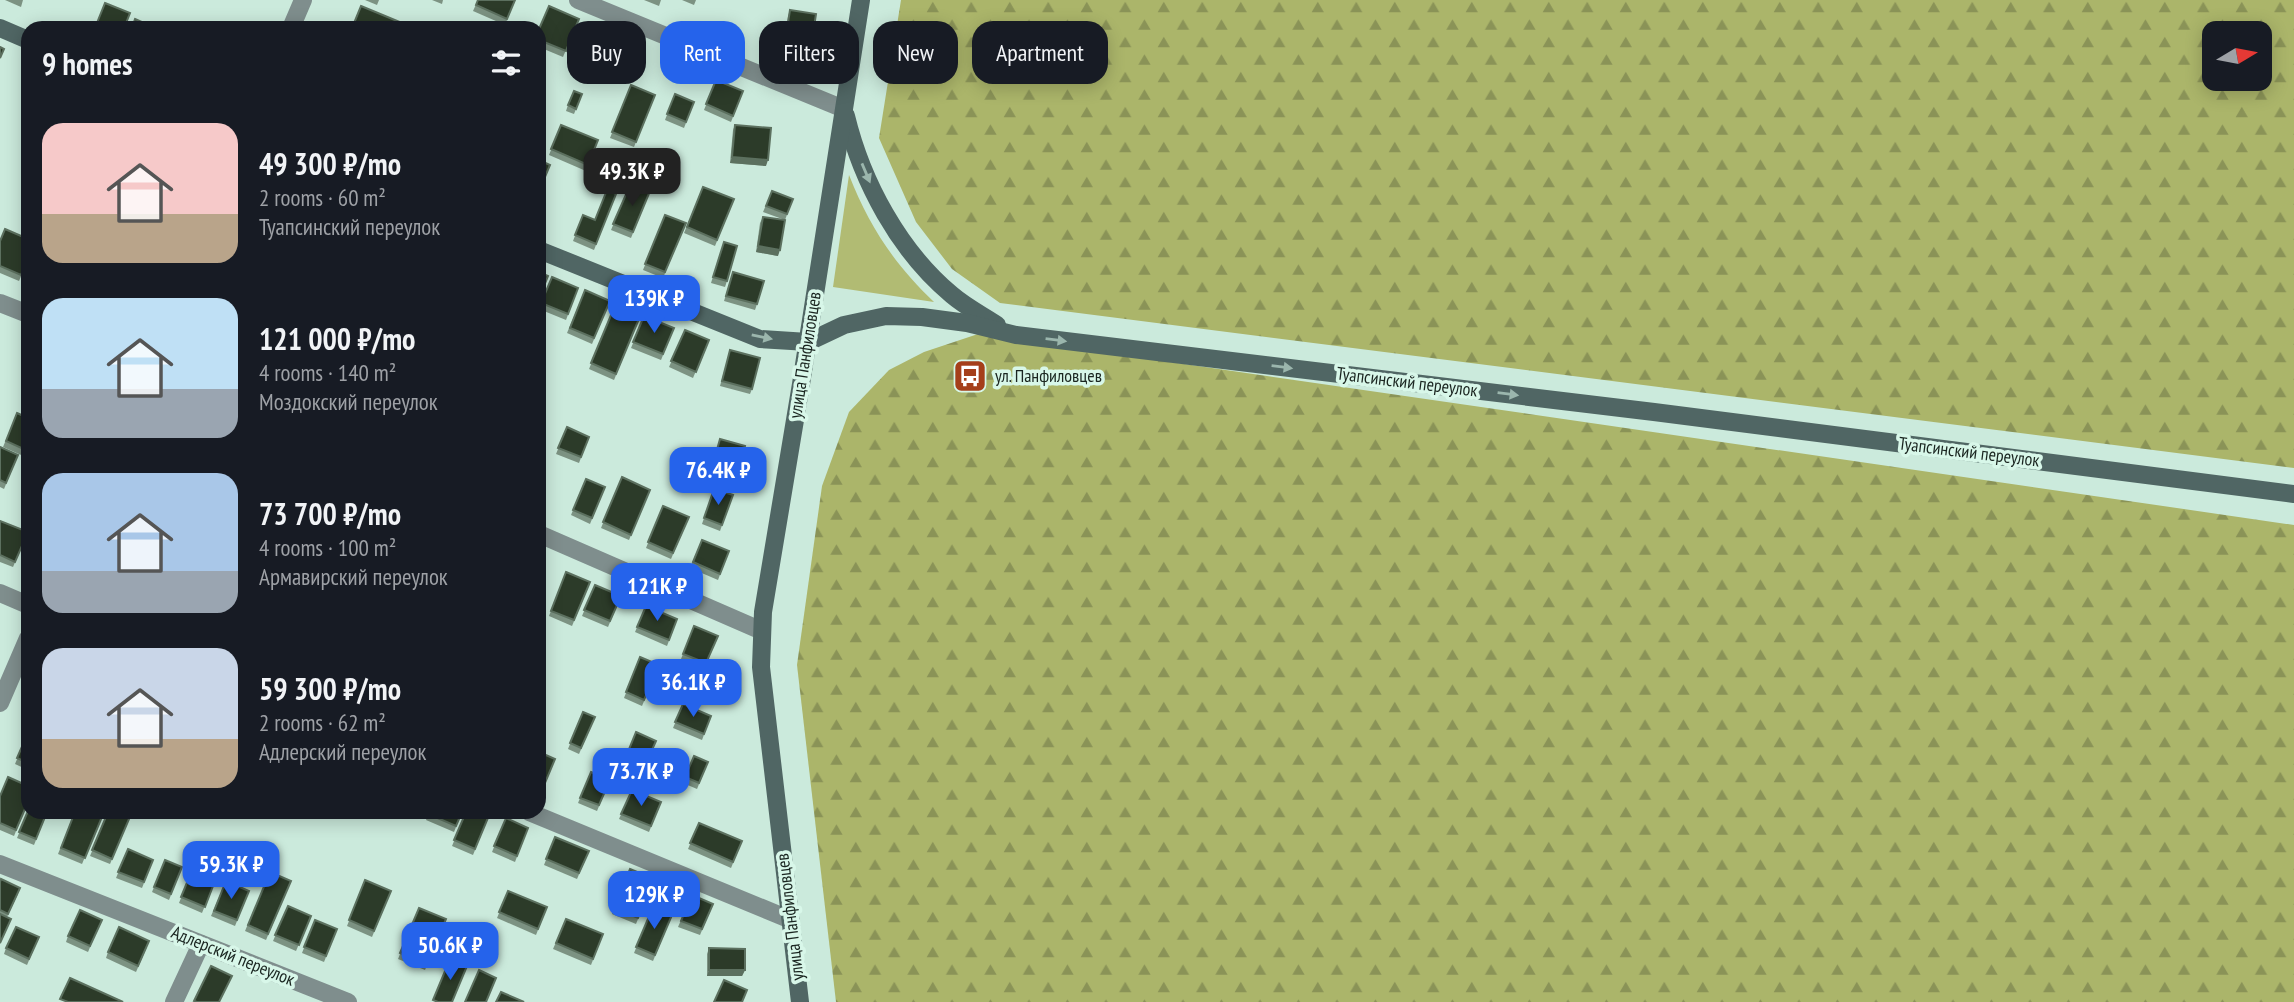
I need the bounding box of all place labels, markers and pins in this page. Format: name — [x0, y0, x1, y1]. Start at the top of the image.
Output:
pin: 49.3K ₽ — [567, 148, 697, 208]
pin: 139K ₽ — [597, 276, 711, 335]
bus stop icon: ул. Панфиловцев — [951, 357, 989, 395]
place label: ул. Панфиловцев — [995, 364, 1102, 387]
pin: 76.4K ₽ — [653, 448, 783, 507]
pin: 121K ₽ — [600, 564, 714, 623]
pin: 36.1K ₽ — [628, 660, 758, 719]
pin: 73.7K ₽ — [576, 748, 706, 808]
pin: 59.3K ₽ — [166, 842, 296, 901]
pin: 129K ₽ — [597, 872, 711, 931]
pin: 50.6K ₽ — [385, 922, 515, 982]

